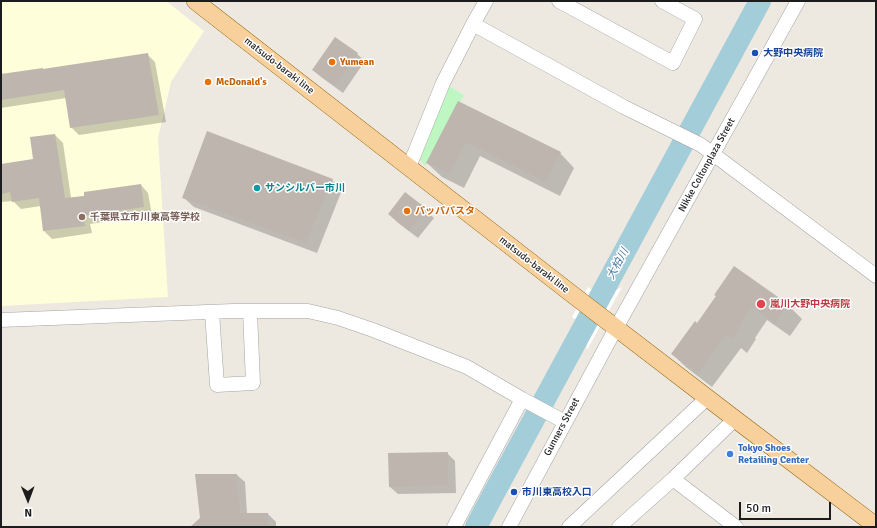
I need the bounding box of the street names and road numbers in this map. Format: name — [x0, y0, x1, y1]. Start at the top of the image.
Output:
street label: matsudo-baraki line — [242, 35, 316, 97]
street label: Nikke Coltonplaza Street — [676, 116, 738, 214]
street label: matsudo-baraki line — [497, 234, 571, 296]
street label: Gunners Street — [542, 396, 582, 458]

